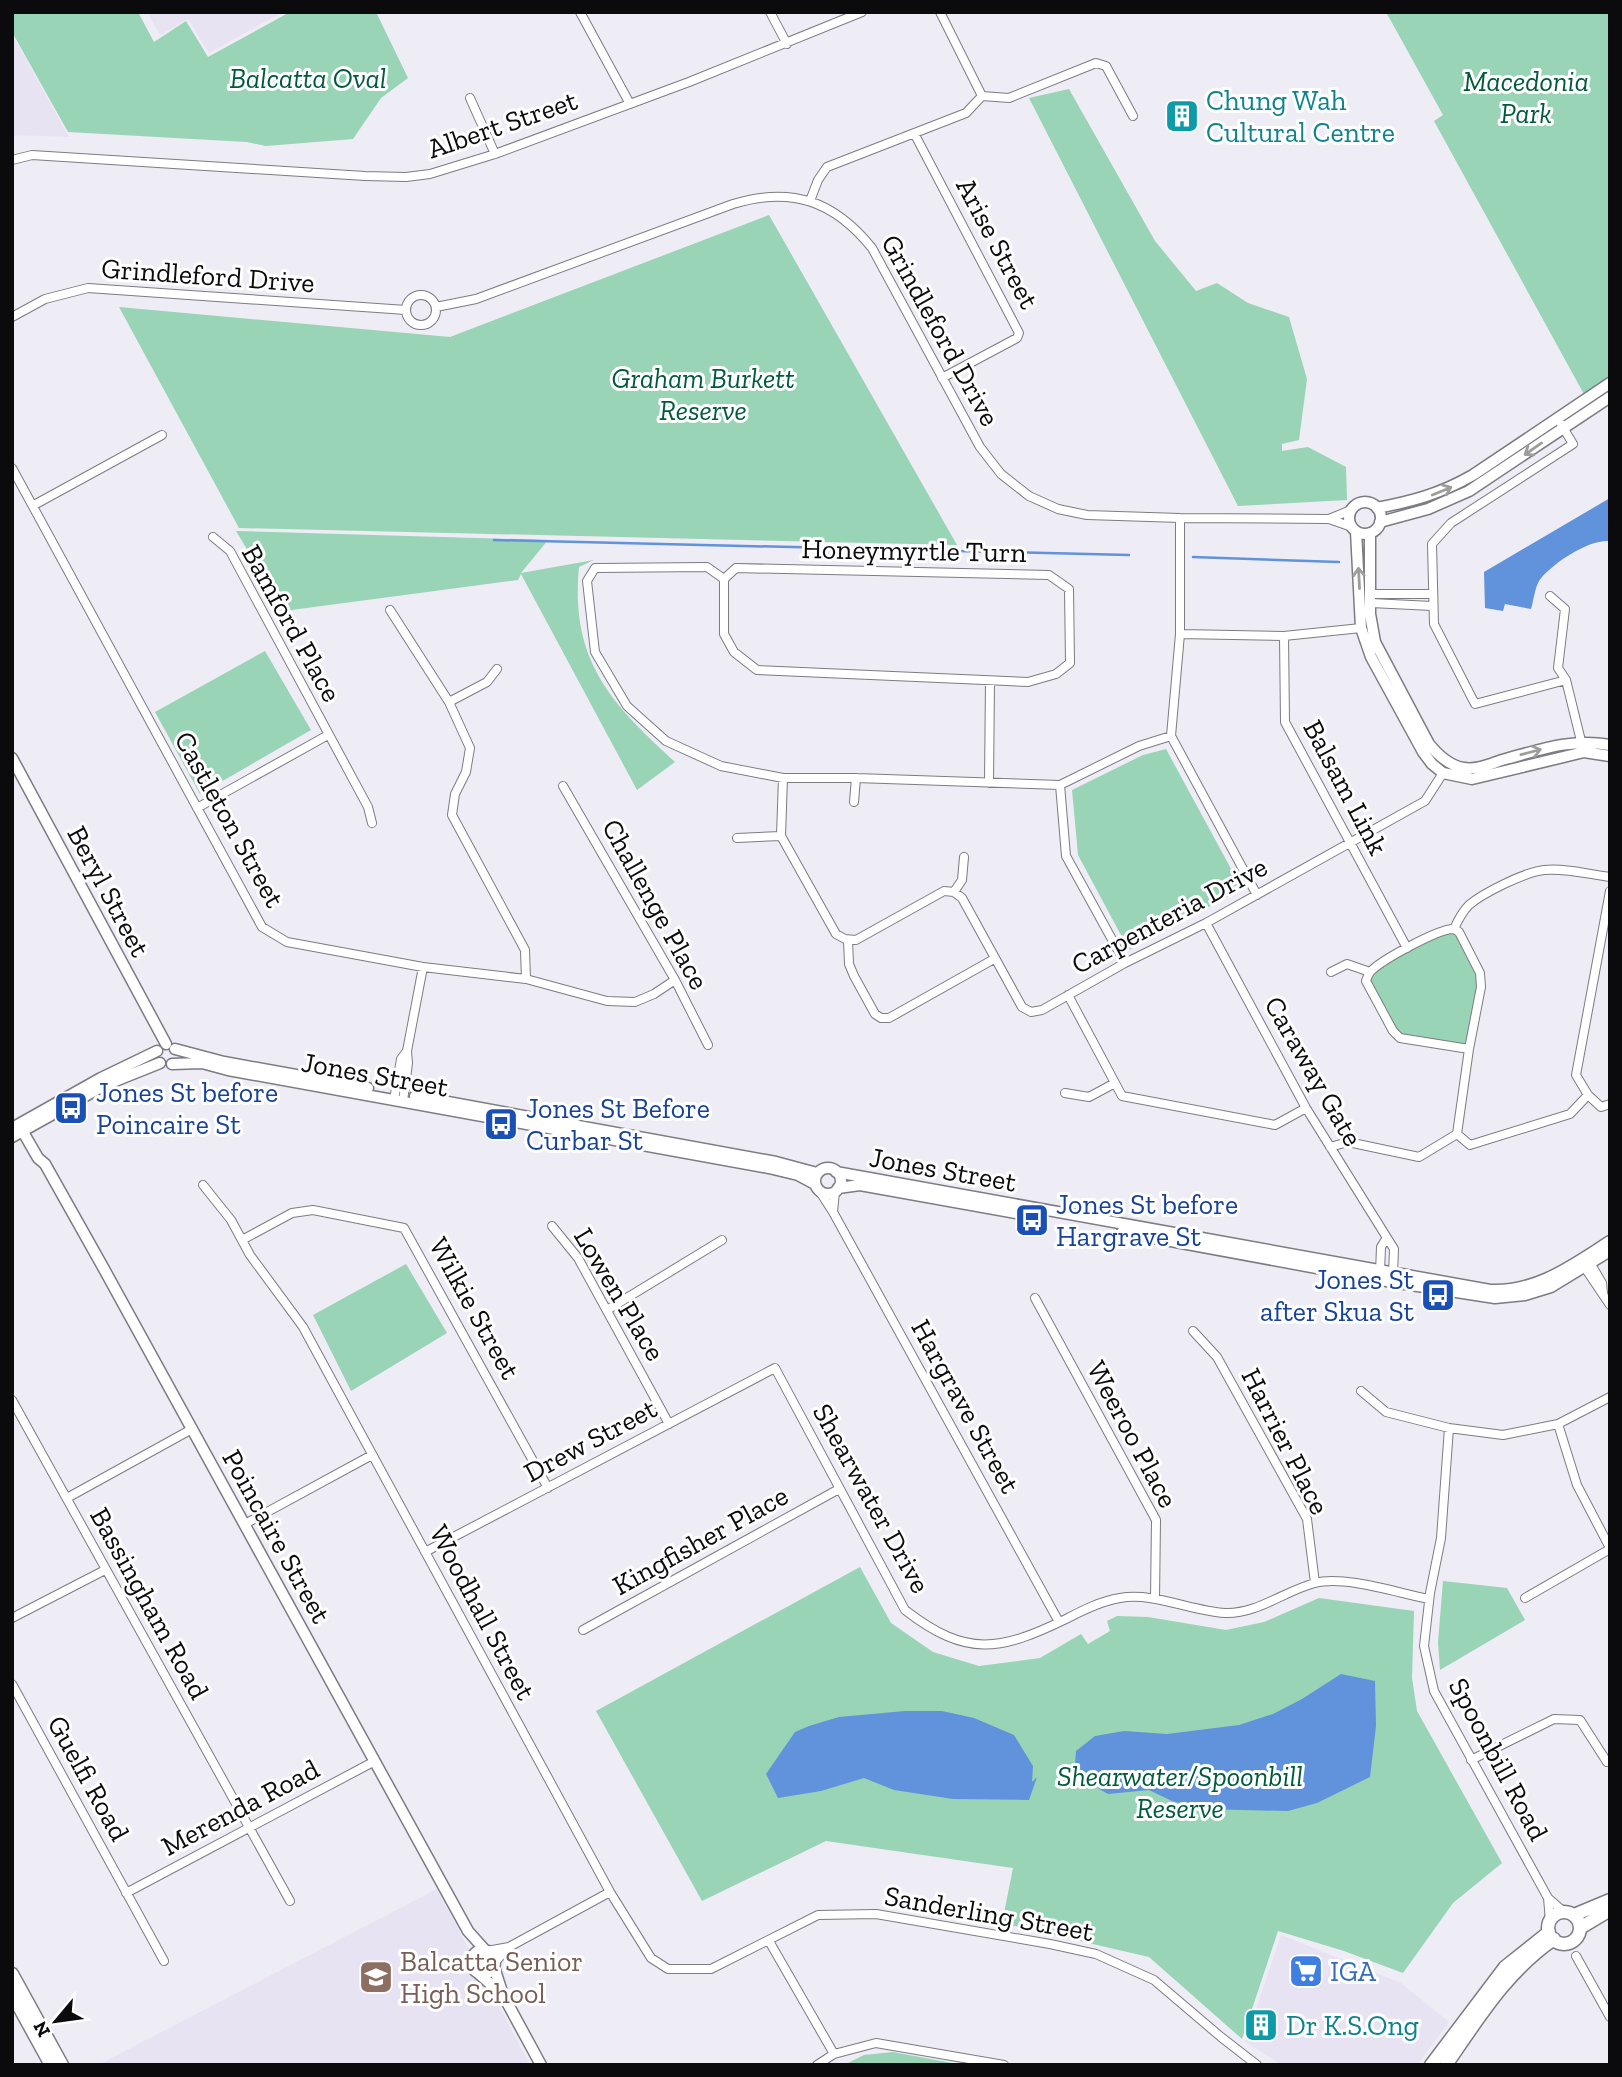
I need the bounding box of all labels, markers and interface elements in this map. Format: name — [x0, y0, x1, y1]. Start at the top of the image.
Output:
park label: Balcatta Oval — [229, 62, 387, 95]
park label: Macedonia Park — [1463, 65, 1589, 130]
street label: Albert Street — [423, 83, 582, 165]
place label: Chung Wah Cultural Centre — [1206, 84, 1395, 149]
building icon: Chung Wah Cultural Centre — [1163, 97, 1201, 135]
street label: Arise Street — [949, 172, 1046, 315]
street label: Grindleford Drive — [874, 229, 1007, 432]
street label: Grindleford Drive — [100, 252, 316, 299]
park label: Graham Burkett Reserve — [612, 362, 795, 427]
one-way arrow — [1524, 442, 1543, 456]
one-way arrow — [1431, 483, 1453, 496]
street label: Honeymyrtle Turn — [801, 532, 1027, 569]
street label: Bamford Place — [235, 539, 348, 707]
one-way arrow — [1353, 567, 1366, 590]
street label: Balsam Link — [1296, 714, 1395, 861]
street label: Castleton Street — [168, 726, 292, 913]
one-way arrow — [1520, 745, 1542, 758]
street label: Challenge Place — [595, 813, 716, 995]
street label: Beryl Street — [60, 820, 157, 963]
street label: Carpenteria Drive — [1066, 850, 1273, 981]
street label: Caraway Gate — [1257, 991, 1370, 1152]
street label: Jones Street — [299, 1045, 451, 1104]
place label: Jones St before Poincaire St — [96, 1076, 278, 1141]
bus stop icon: Jones St before Poincaire St — [52, 1089, 90, 1127]
place label: Jones St Before Curbar St — [526, 1092, 710, 1157]
bus stop icon: Jones St Before Curbar St — [482, 1105, 520, 1143]
street label: Jones Street — [867, 1140, 1019, 1199]
place label: Jones St before Hargrave St — [1056, 1188, 1238, 1253]
bus stop icon: Jones St before Hargrave St — [1013, 1201, 1051, 1239]
street label: Lowen Place — [567, 1222, 672, 1367]
street label: Wilkie Street — [422, 1232, 527, 1385]
place label: Jones St after Skua St — [1260, 1263, 1415, 1328]
bus stop icon: Jones St after Skua St — [1419, 1276, 1457, 1314]
street label: Hargrave Street — [904, 1314, 1027, 1499]
street label: Weeroo Place — [1080, 1355, 1185, 1513]
street label: Harrier Place — [1235, 1363, 1337, 1520]
street label: Drew Street — [518, 1391, 663, 1489]
street label: Shearwater Drive — [806, 1398, 937, 1599]
street label: Poincaire Street — [215, 1444, 338, 1629]
street label: Kingfisher Place — [607, 1479, 794, 1602]
street label: Bassingham Road — [83, 1502, 216, 1705]
street label: Woodhall Street — [423, 1519, 543, 1706]
street label: Spoonbill Road — [1442, 1672, 1555, 1846]
street label: Guelfi Road — [41, 1710, 136, 1847]
street label: Merenda Road — [156, 1752, 325, 1863]
park label: Shearwater/Spoonbill Reserve — [1057, 1760, 1303, 1825]
street label: Sanderling Street — [882, 1879, 1096, 1948]
place label: Balcatta Senior High School — [400, 1945, 583, 2010]
supermarket icon: IGA — [1287, 1952, 1325, 1990]
place label: IGA — [1330, 1955, 1377, 1988]
school or university icon: Balcatta Senior High School — [357, 1958, 395, 1996]
north arrow — [21, 1986, 91, 2056]
building icon: Dr K.S.Ong — [1242, 2006, 1280, 2044]
place label: Dr K.S.Ong — [1286, 2009, 1419, 2042]
text: N — [28, 2017, 55, 2041]

